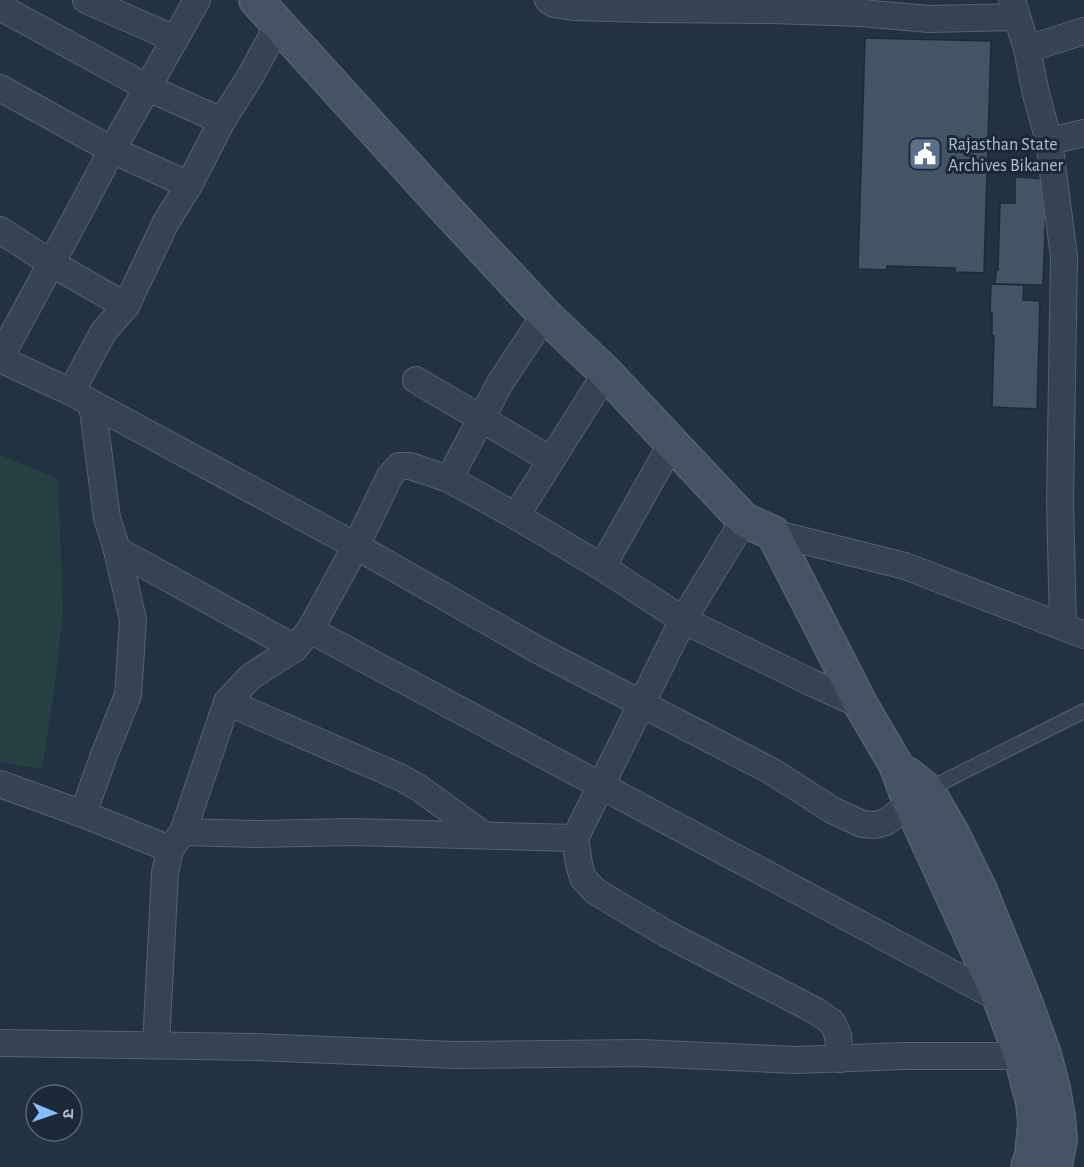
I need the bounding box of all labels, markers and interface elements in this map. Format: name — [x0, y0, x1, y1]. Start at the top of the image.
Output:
public building icon: Rajasthan State Archives Bikaner — [907, 136, 943, 172]
place label: Rajasthan State Archives Bikaner — [948, 136, 1064, 175]
north arrow — [24, 1083, 84, 1143]
text: उ — [60, 1109, 76, 1119]

